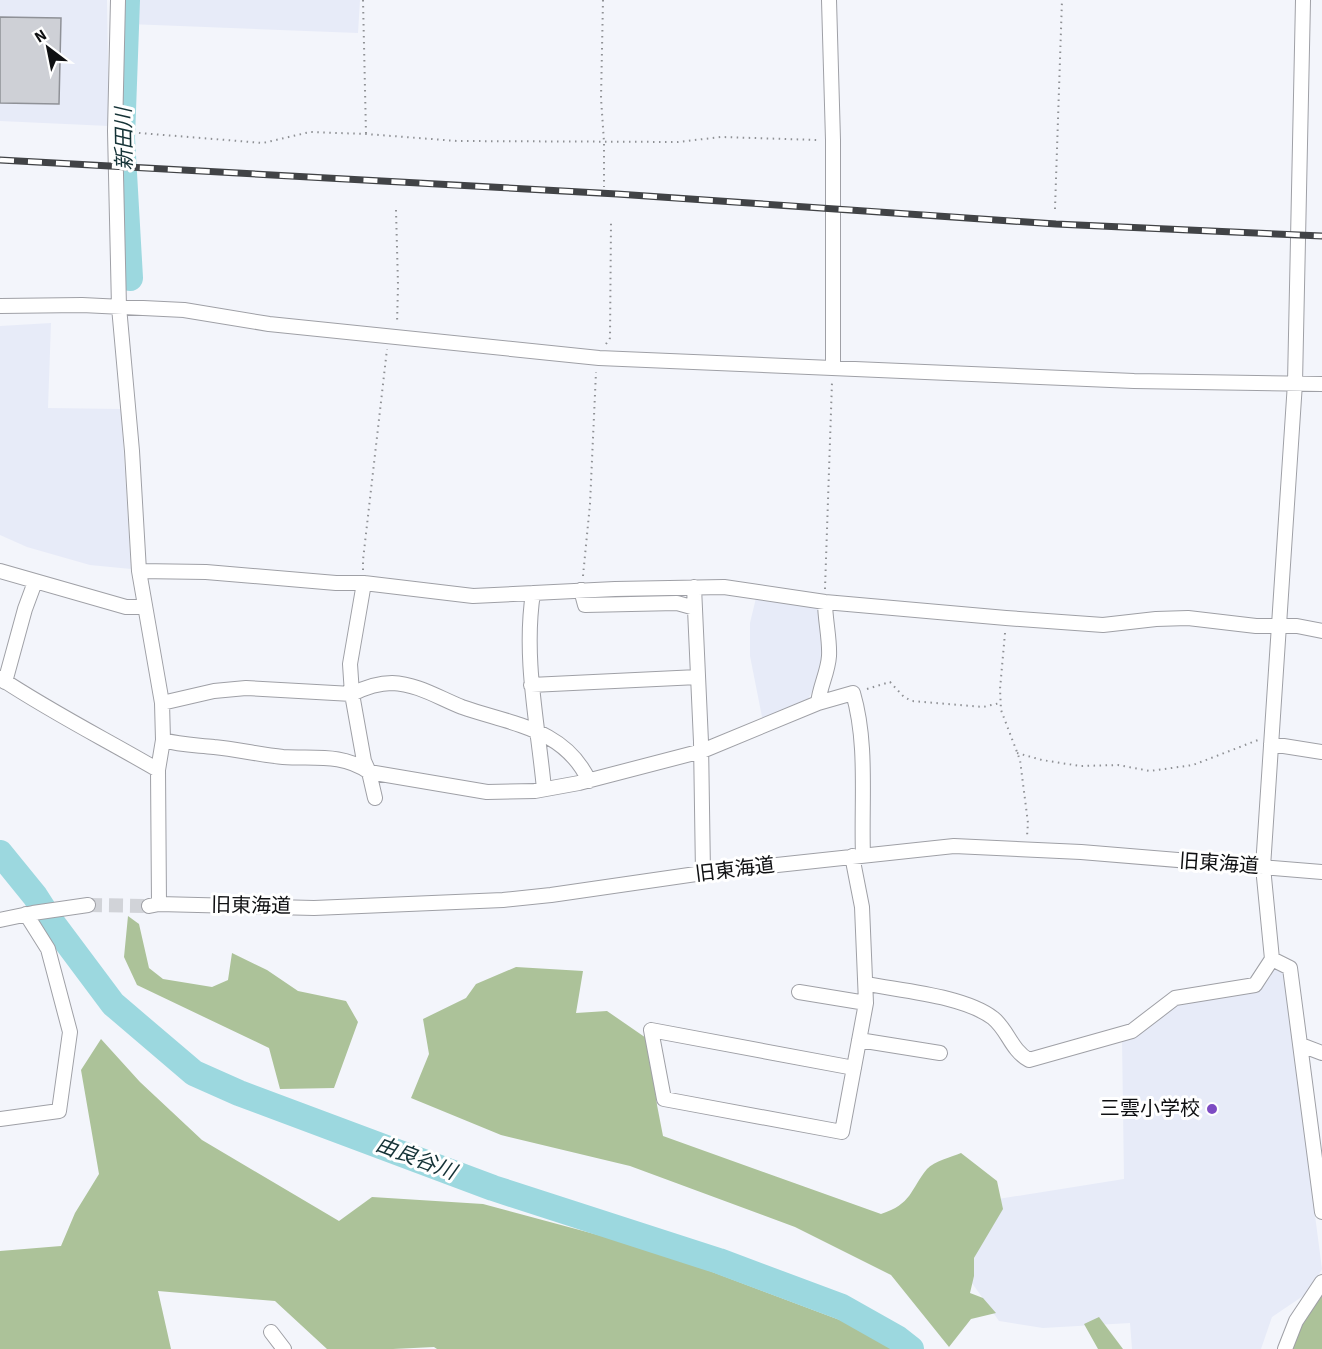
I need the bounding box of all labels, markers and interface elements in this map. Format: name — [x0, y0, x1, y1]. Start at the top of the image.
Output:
north arrow — [18, 18, 78, 78]
text: N — [30, 24, 51, 48]
water label: 新田川 — [108, 105, 140, 171]
street label: 旧東海道 — [1178, 847, 1260, 881]
street label: 旧東海道 — [694, 851, 776, 889]
street label: 旧東海道 — [211, 891, 291, 921]
place label: 三雲小学校 — [1100, 1095, 1200, 1123]
marker: 三雲小学校 — [1205, 1102, 1219, 1116]
water label: 由良谷川 — [371, 1129, 462, 1188]

